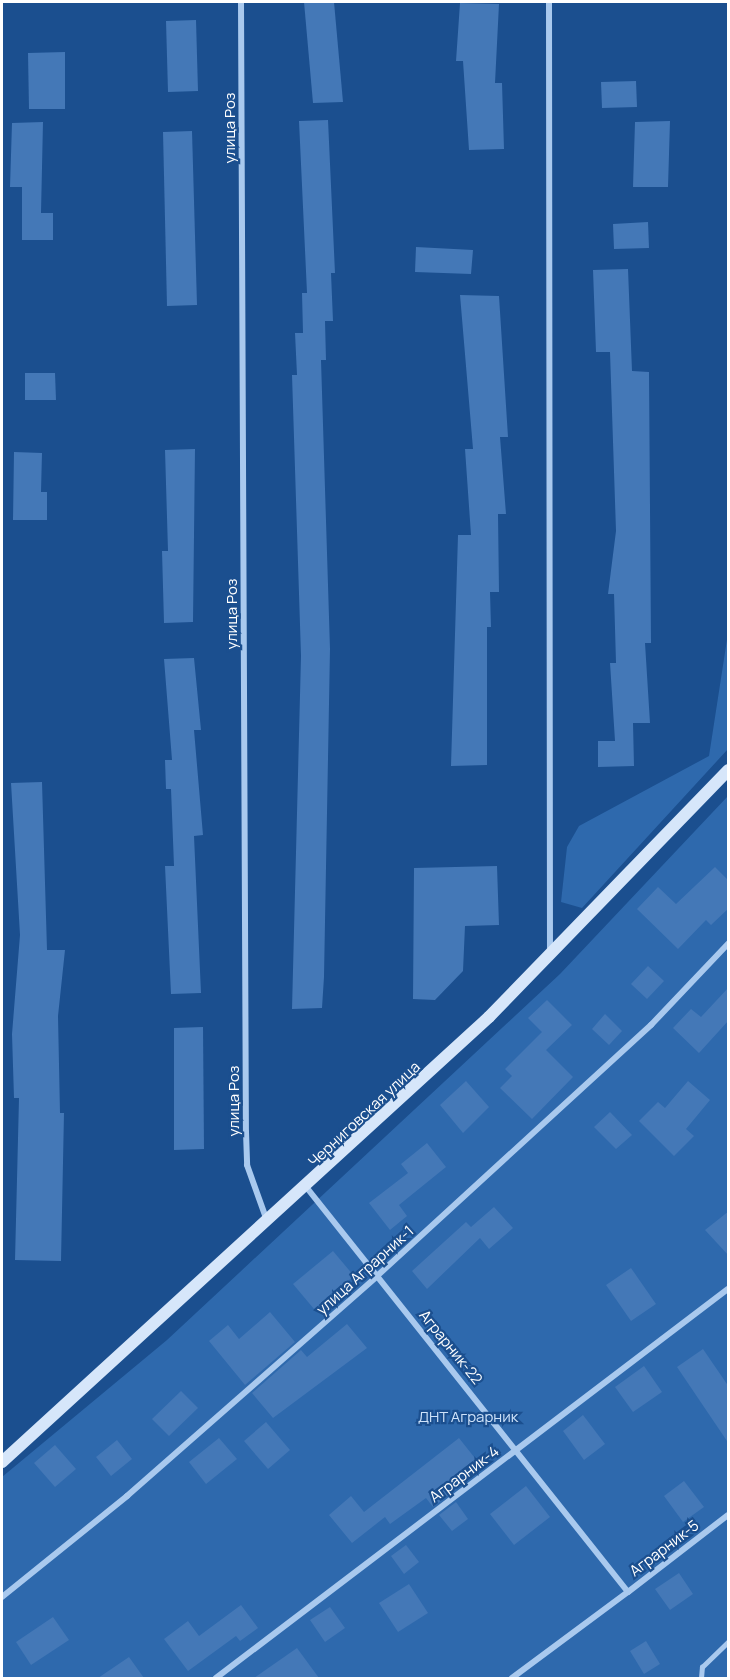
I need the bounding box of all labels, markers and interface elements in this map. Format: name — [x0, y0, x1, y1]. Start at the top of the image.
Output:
street label: улица Роз — [221, 93, 239, 163]
street label: улица Роз — [223, 579, 241, 649]
street label: Черниговская улица — [304, 1058, 424, 1170]
street label: улица Роз — [225, 1066, 243, 1136]
street label: улица Аграрник-1 — [313, 1222, 417, 1318]
street label: Аграрник-22 — [416, 1306, 486, 1388]
park label: ДНТ Аграрник — [418, 1408, 518, 1426]
street label: Аграрник-4 — [426, 1442, 502, 1506]
street label: Аграрник-5 — [626, 1516, 702, 1580]

